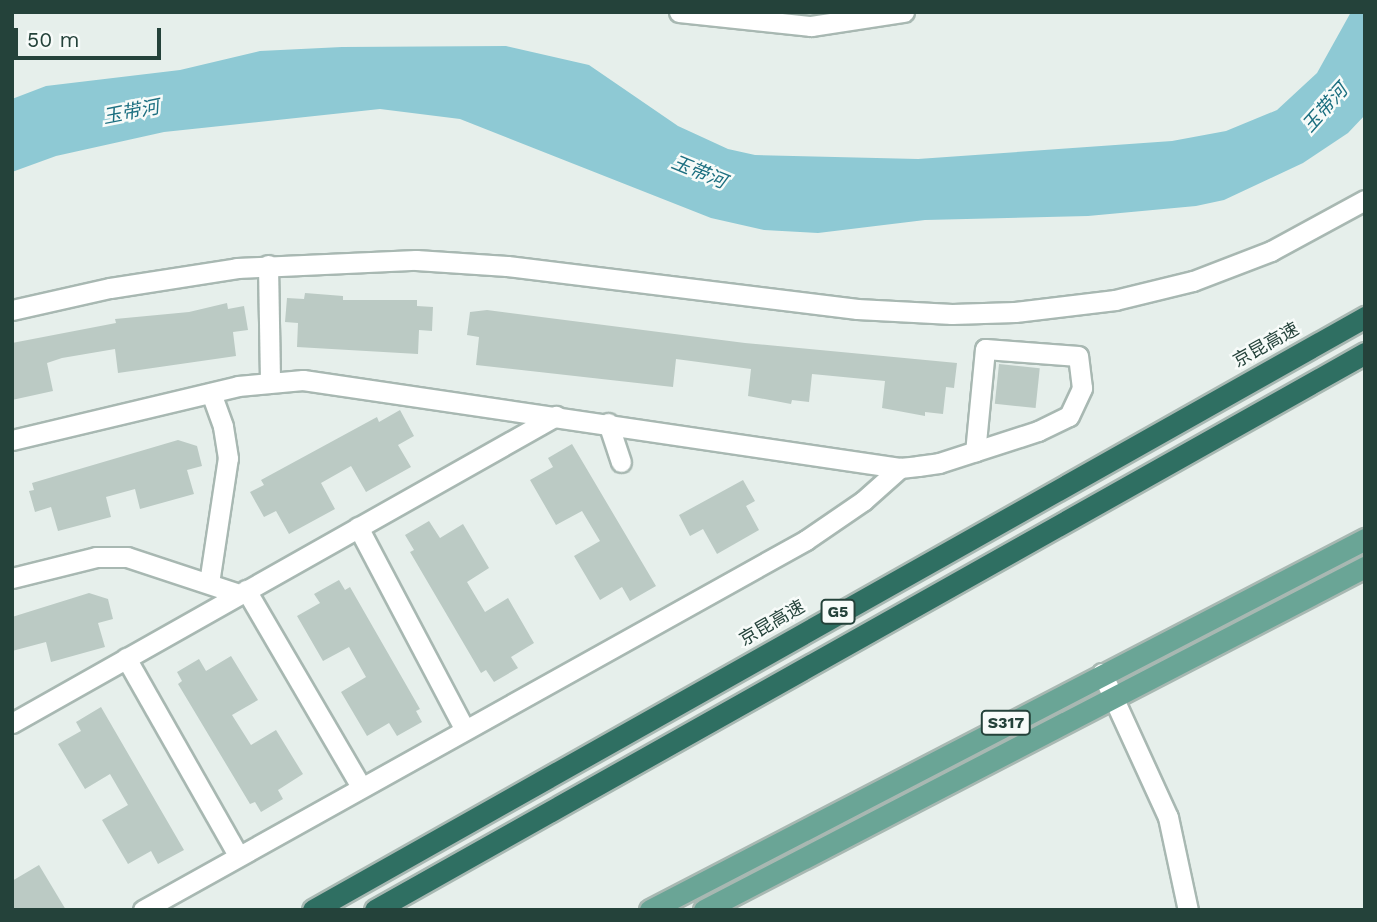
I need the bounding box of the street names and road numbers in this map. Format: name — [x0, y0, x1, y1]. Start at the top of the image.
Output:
street label: 京昆高速 — [1229, 318, 1303, 372]
street label: 京昆高速 — [735, 596, 809, 650]
road number: G5 — [820, 600, 856, 624]
road number: S317 — [980, 710, 1032, 736]

